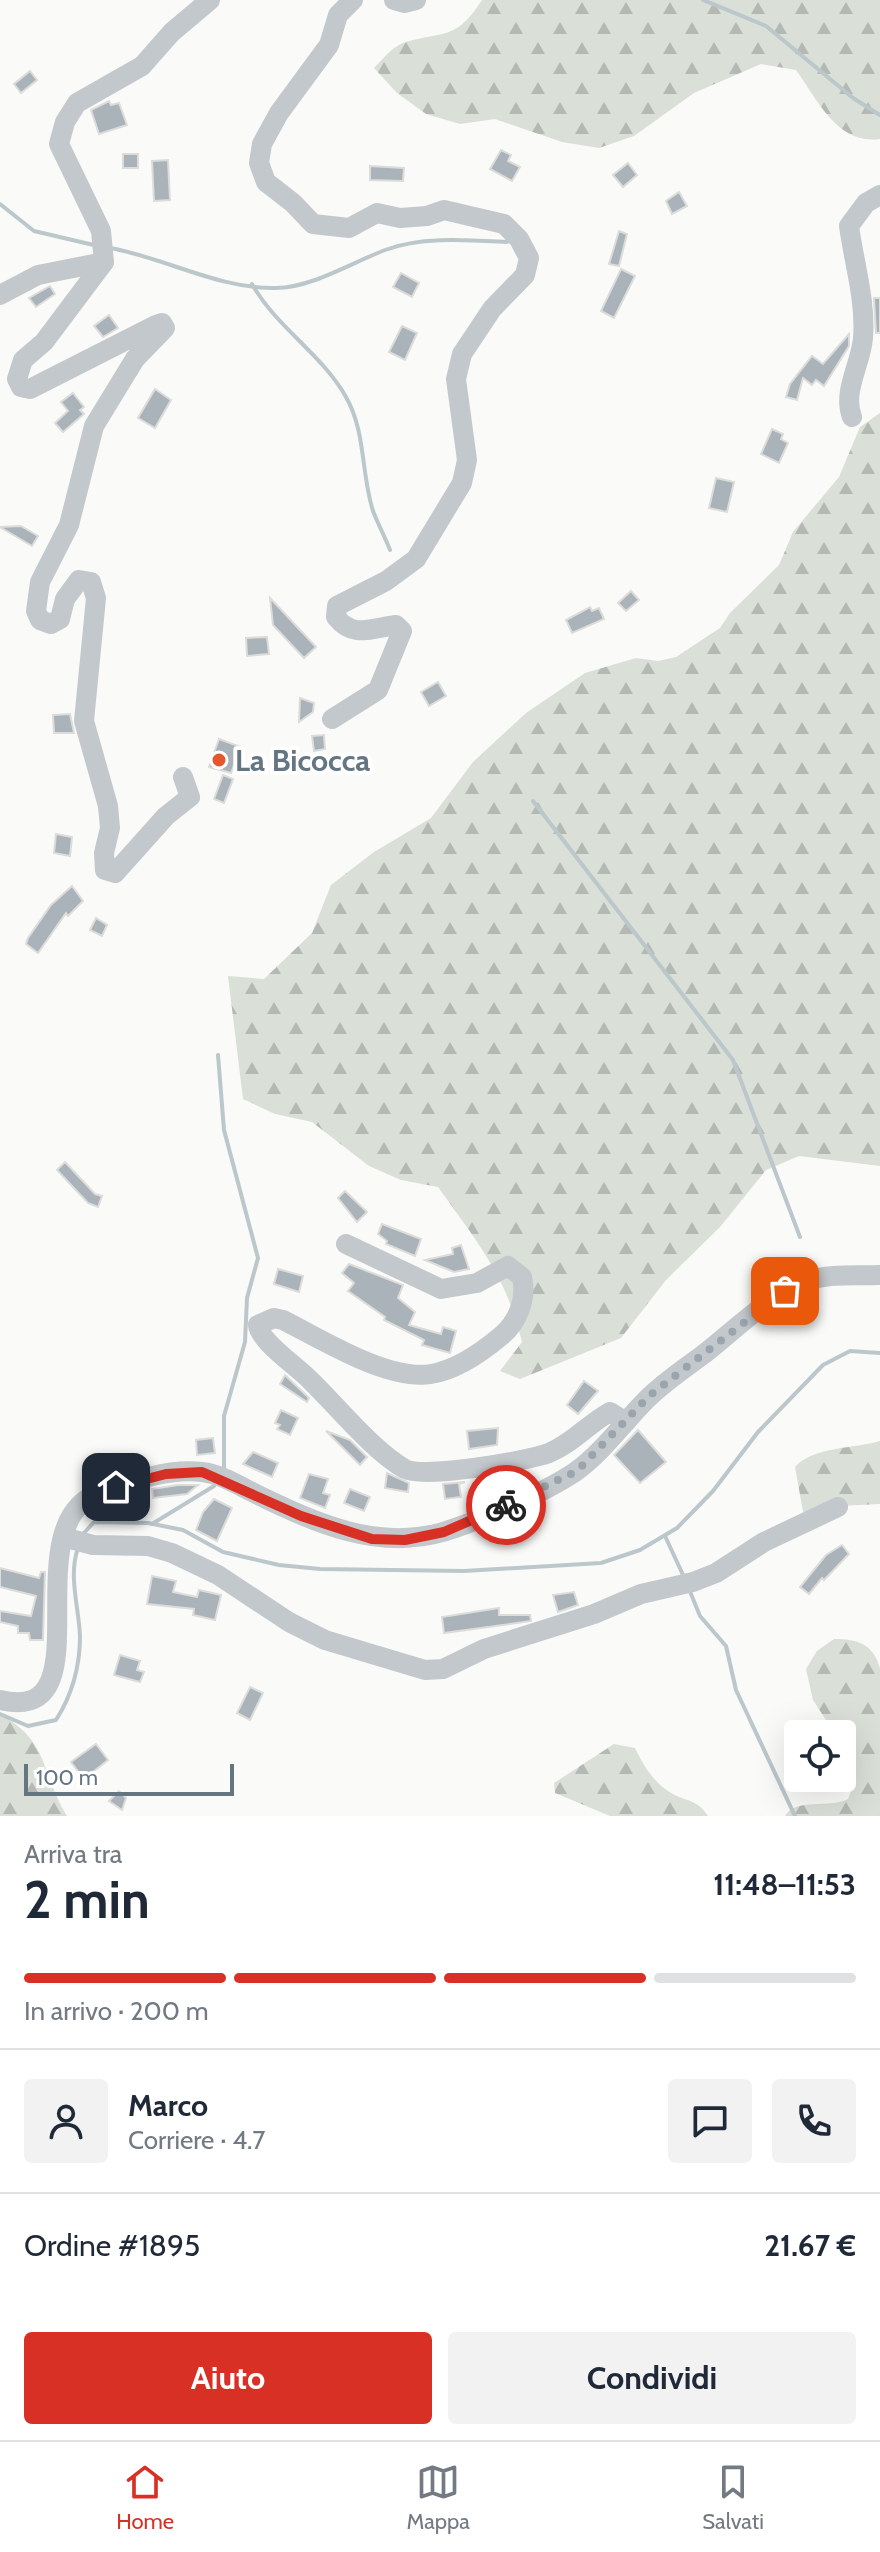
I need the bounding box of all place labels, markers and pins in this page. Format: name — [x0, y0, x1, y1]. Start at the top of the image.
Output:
place label: La Bicocca — [235, 742, 370, 779]
marker: La Bicocca — [210, 751, 228, 769]
pin — [751, 1257, 819, 1325]
pin — [82, 1453, 150, 1521]

